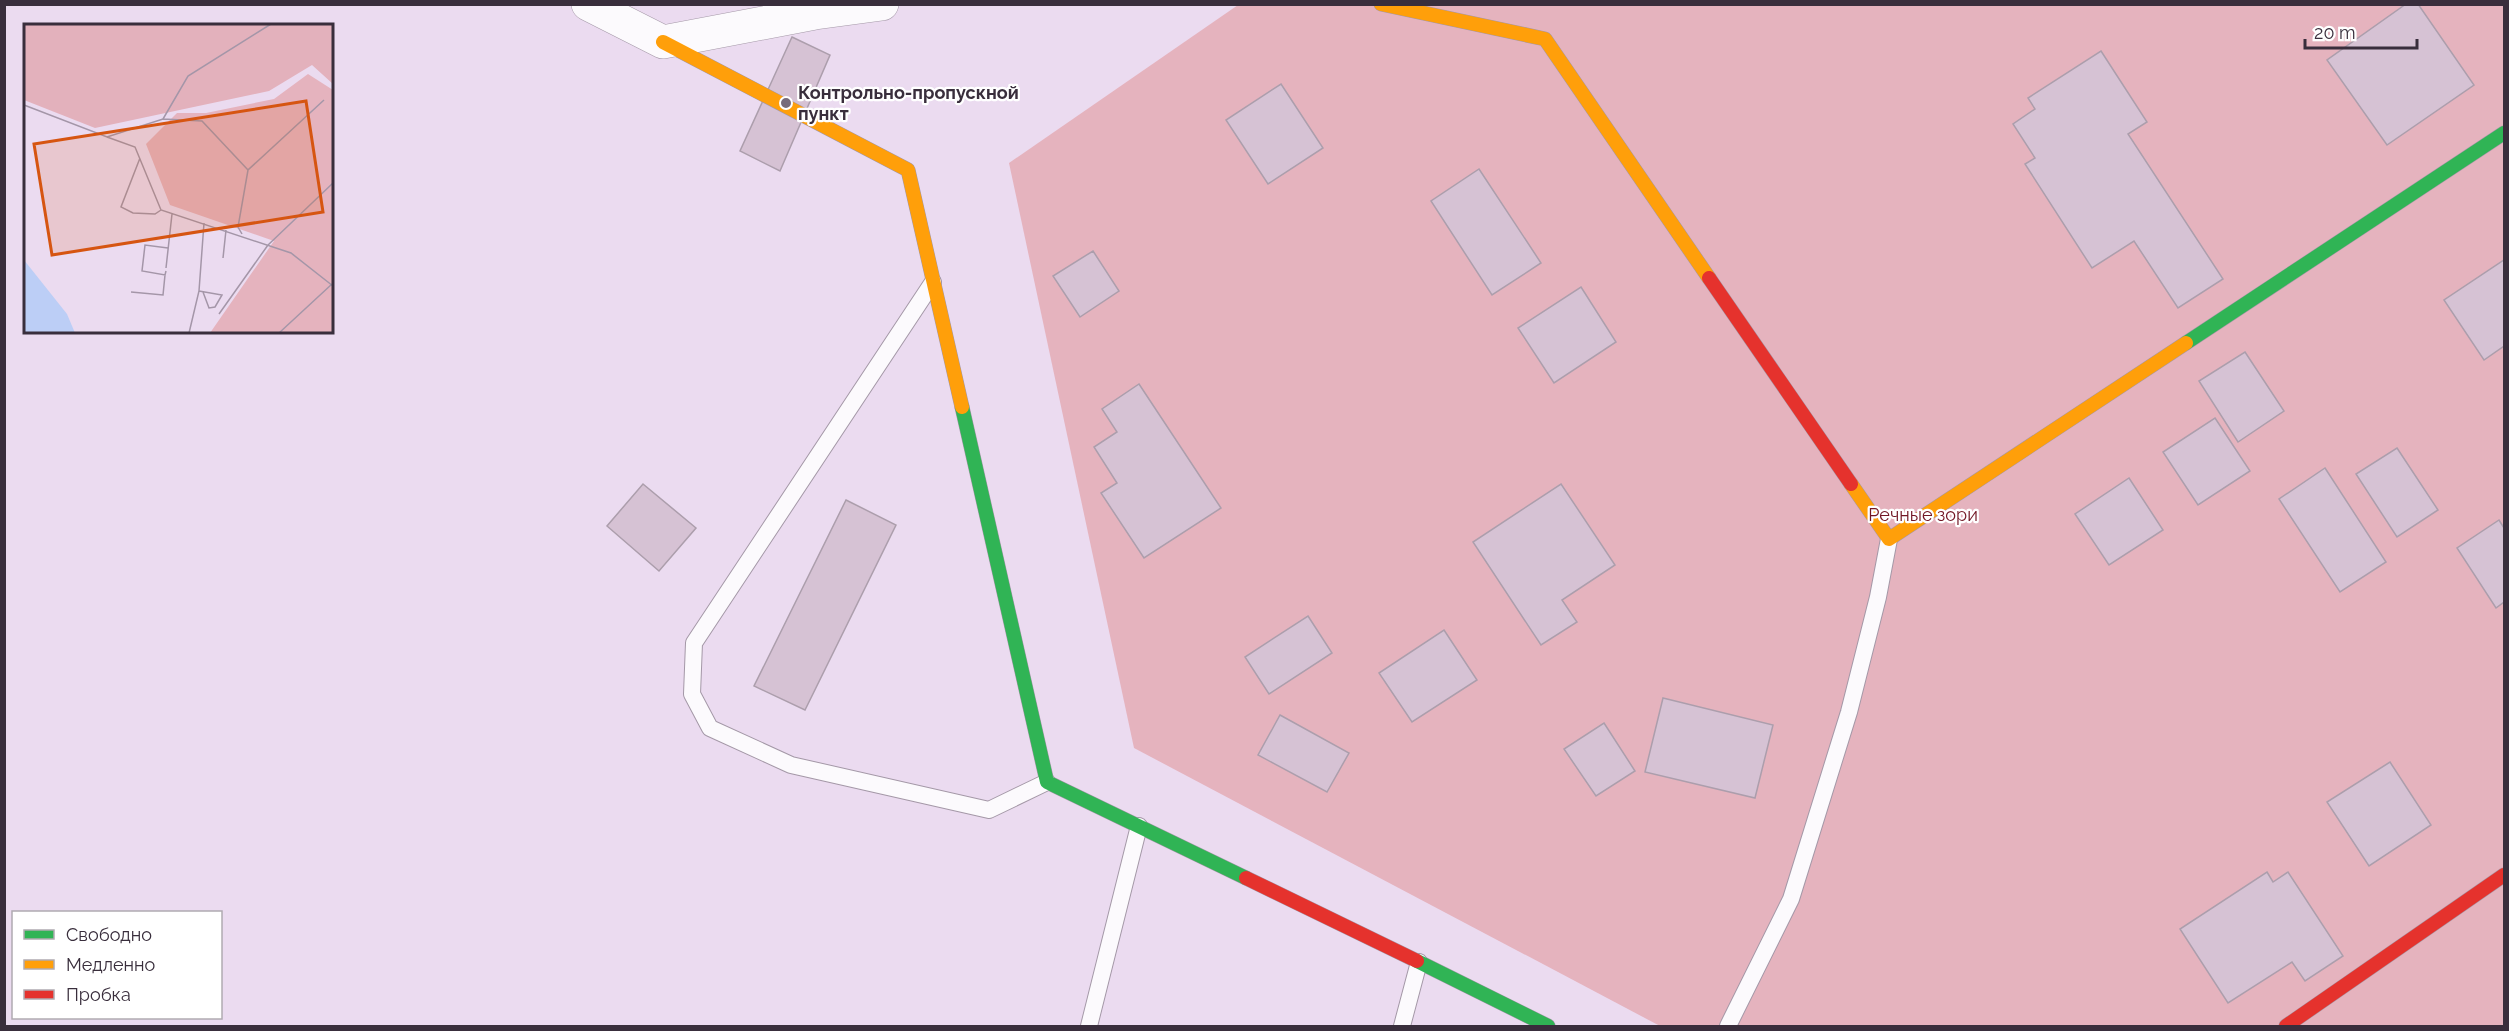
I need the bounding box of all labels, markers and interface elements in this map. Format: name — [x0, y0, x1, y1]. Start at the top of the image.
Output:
scale bar — [2305, 12, 2418, 50]
text: 20 m — [2314, 22, 2356, 43]
inset map — [24, 24, 333, 333]
place label: Контрольно-пропускной пункт — [798, 82, 1019, 124]
marker: Контрольно-пропускной пункт — [779, 96, 793, 110]
park label: Речные зори — [1868, 504, 1978, 525]
legend — [12, 911, 222, 1019]
text: Свободно — [66, 924, 152, 945]
text: Медленно — [66, 954, 155, 975]
text: Пробка — [66, 984, 131, 1005]

